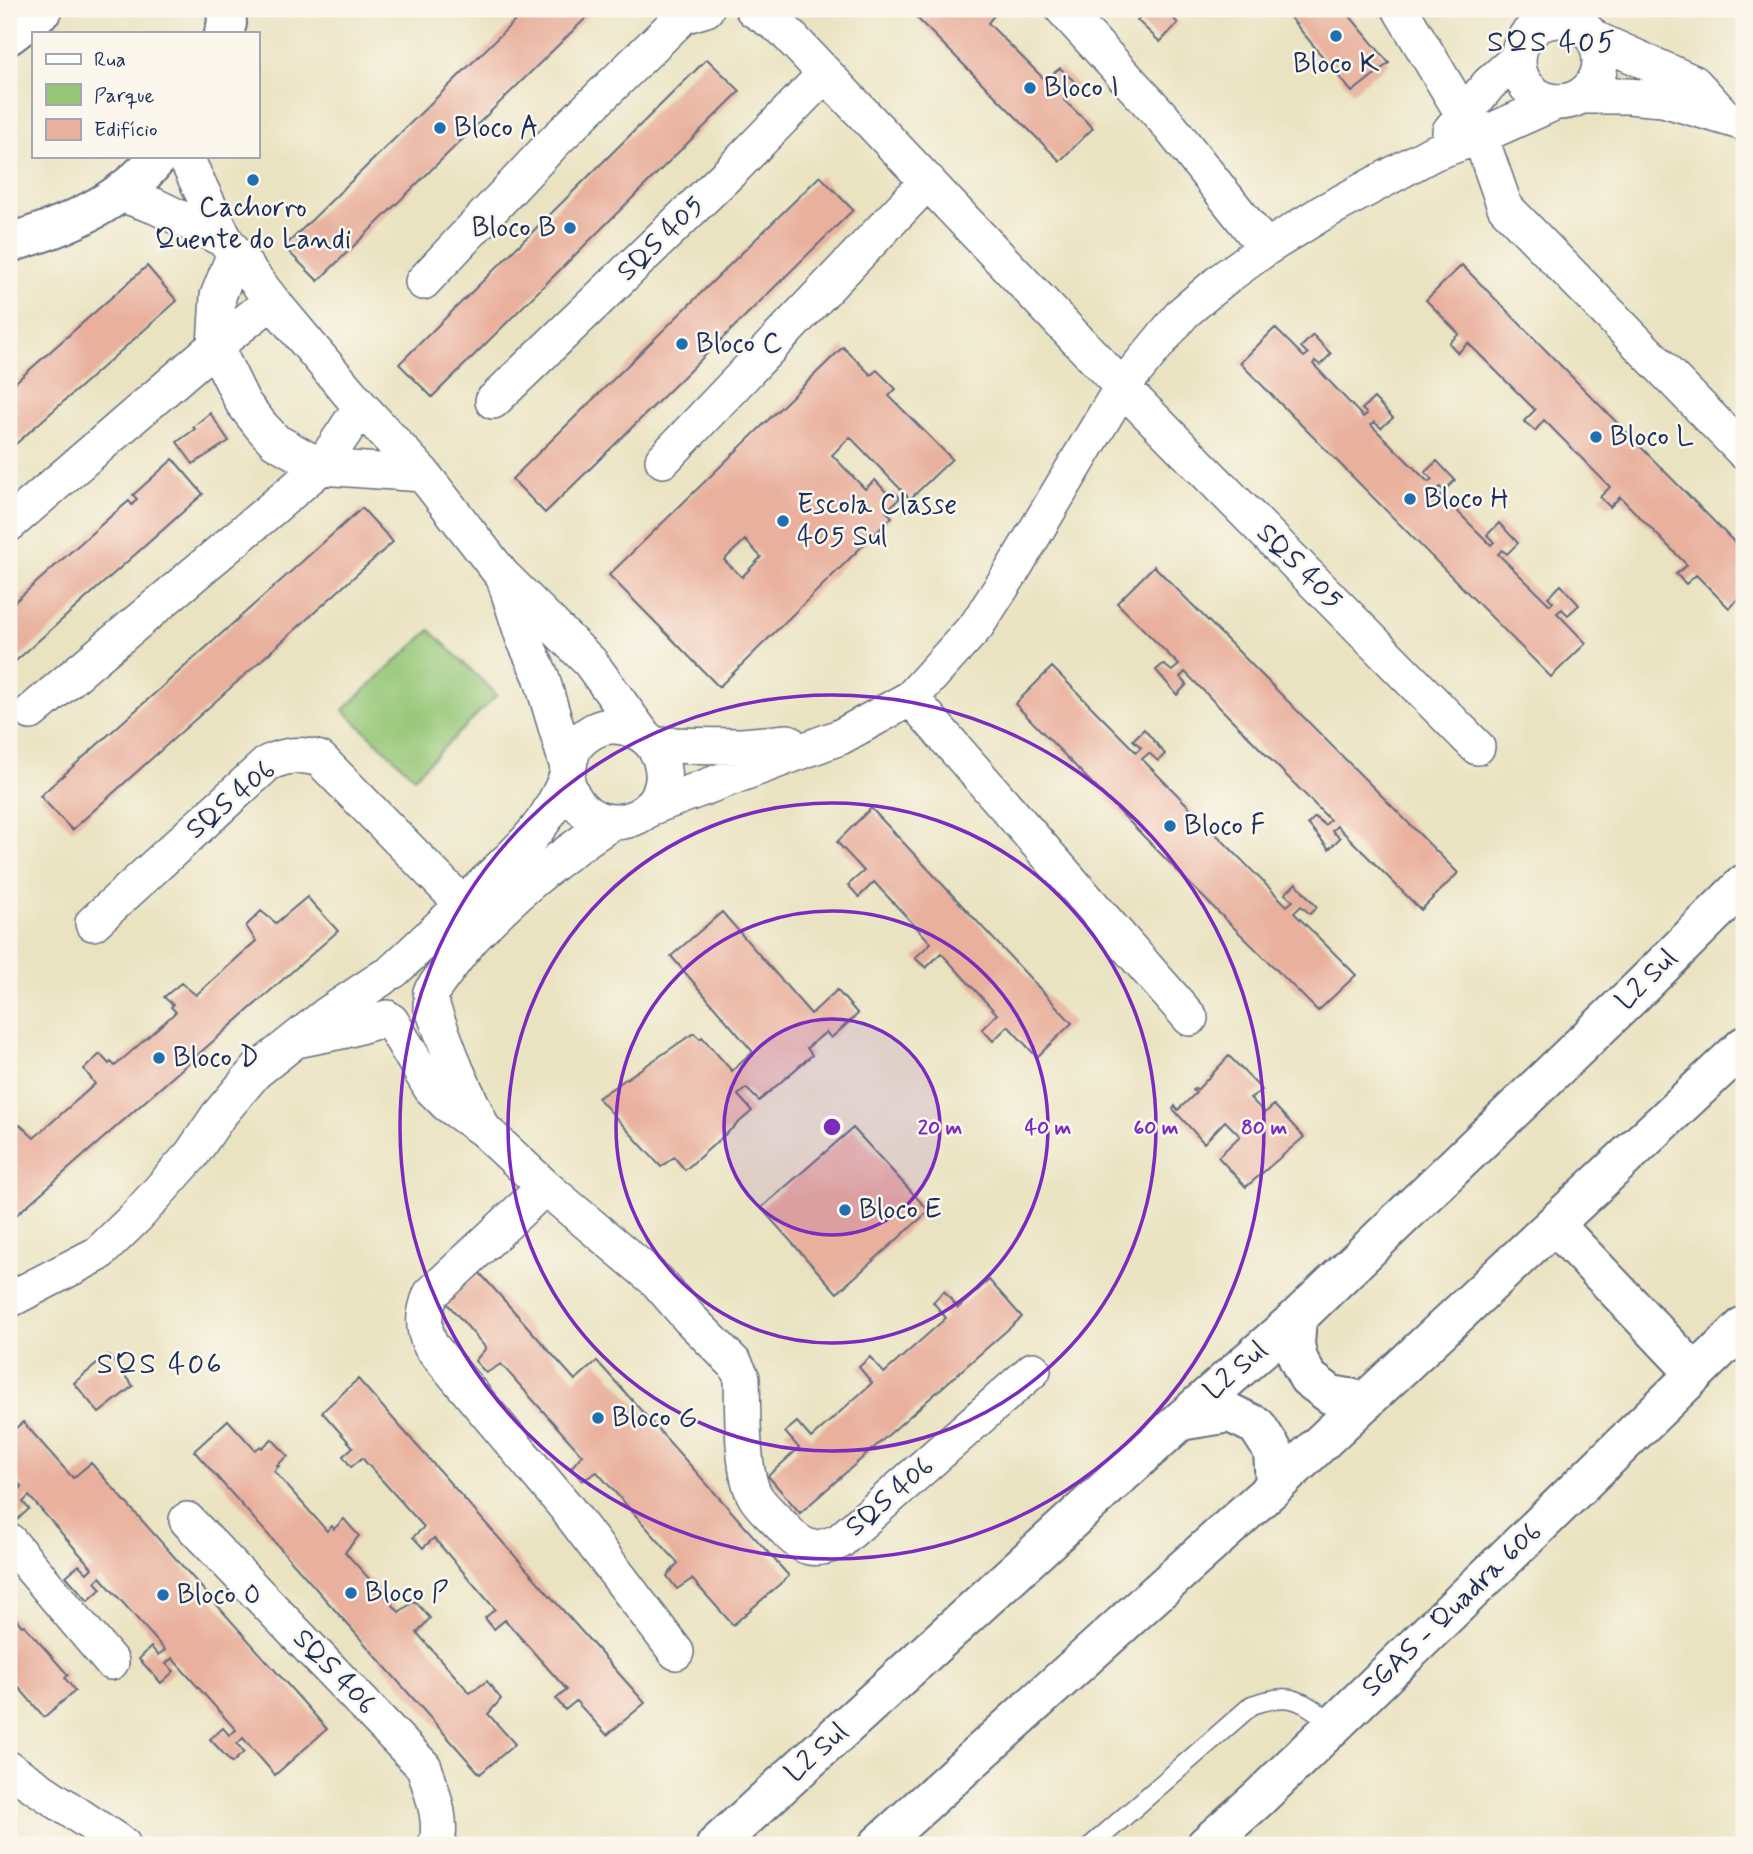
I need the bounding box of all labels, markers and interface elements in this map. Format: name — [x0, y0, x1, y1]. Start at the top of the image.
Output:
district label: SQS 405 — [1487, 23, 1617, 62]
marker: Bloco K — [1328, 28, 1344, 44]
legend — [32, 32, 259, 158]
text: Rua — [94, 46, 126, 74]
place label: Bloco K — [1293, 46, 1379, 83]
place label: Bloco I — [1044, 70, 1119, 107]
marker: Bloco I — [1022, 80, 1038, 96]
text: Parque — [94, 82, 155, 110]
place label: Bloco A — [454, 110, 539, 147]
text: Edifício — [94, 116, 158, 144]
marker: Bloco A — [432, 120, 448, 136]
marker: Cachorro Quente do Landi — [245, 172, 261, 188]
street label: SQS 405 — [609, 188, 713, 290]
place label: Cachorro Quente do Landi — [155, 190, 351, 259]
place label: Bloco B — [472, 210, 556, 247]
marker: Bloco B — [562, 220, 578, 236]
place label: Bloco C — [696, 326, 783, 363]
marker: Bloco C — [674, 336, 690, 352]
place label: Bloco L — [1610, 419, 1695, 456]
marker: Bloco L — [1588, 429, 1604, 445]
place label: Bloco H — [1424, 481, 1509, 518]
place label: Escola Classe 405 Sul — [797, 487, 957, 556]
marker: Bloco H — [1402, 491, 1418, 507]
marker: Escola Classe 405 Sul — [775, 513, 791, 529]
street label: SQS 405 — [1248, 516, 1350, 618]
street label: SQS 406 — [179, 752, 283, 848]
place label: Bloco F — [1184, 808, 1265, 845]
marker: Bloco F — [1162, 818, 1178, 834]
street label: L2 Sul — [1608, 941, 1686, 1019]
place label: Bloco D — [173, 1040, 259, 1077]
marker: Bloco D — [151, 1050, 167, 1066]
text: 20 m — [918, 1114, 963, 1142]
text: 40 m — [1025, 1114, 1072, 1142]
text: 60 m — [1133, 1114, 1179, 1142]
text: 80 m — [1241, 1114, 1287, 1142]
centre of rings — [820, 1115, 844, 1139]
place label: Bloco E — [859, 1192, 942, 1229]
marker: Bloco E — [837, 1202, 853, 1218]
street label: L2 Sul — [1196, 1333, 1276, 1409]
district label: SQS 406 — [96, 1345, 224, 1384]
place label: Bloco G — [612, 1400, 697, 1437]
marker: Bloco G — [590, 1410, 606, 1426]
street label: SQS 406 — [838, 1448, 942, 1546]
street label: SGAS - Quadra 606 — [1354, 1514, 1550, 1706]
place label: Bloco P — [365, 1575, 449, 1612]
place label: Bloco O — [177, 1577, 261, 1614]
marker: Bloco P — [343, 1585, 359, 1601]
marker: Bloco O — [155, 1587, 171, 1603]
street label: SQS 406 — [284, 1621, 384, 1723]
street label: L2 Sul — [777, 1715, 857, 1791]

